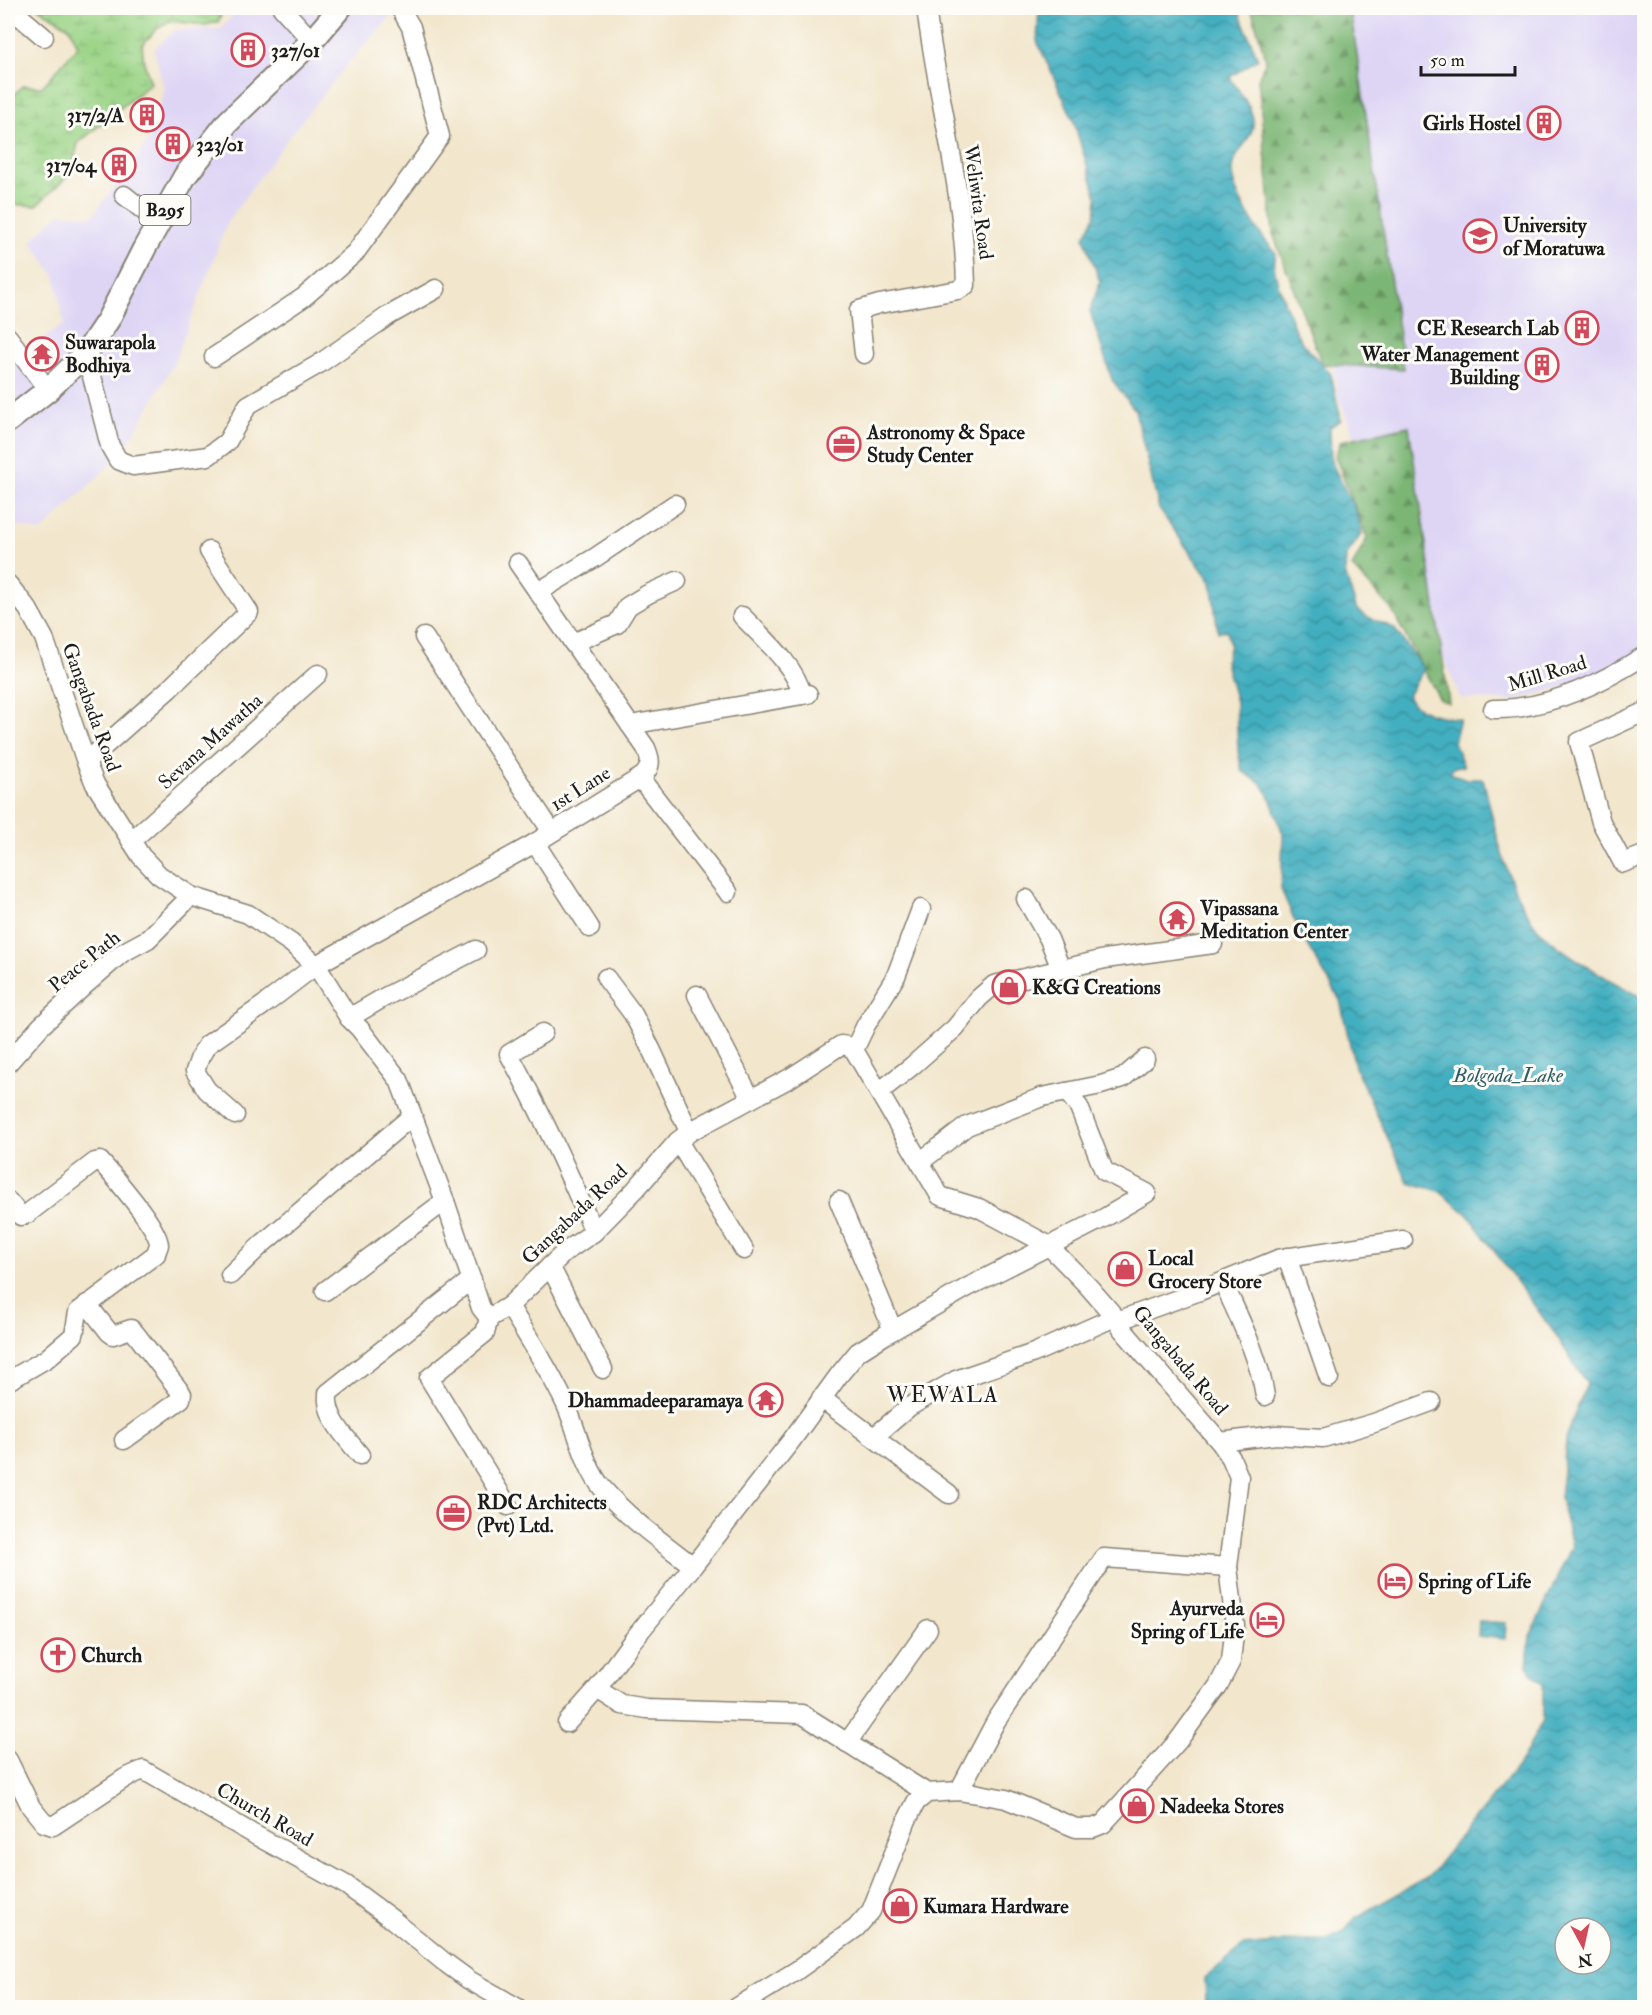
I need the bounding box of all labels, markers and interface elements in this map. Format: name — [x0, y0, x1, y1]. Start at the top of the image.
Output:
building icon: 327/01 — [230, 32, 266, 68]
place label: 327/01 — [271, 38, 320, 63]
scale bar — [1421, 39, 1516, 77]
text: 50 m — [1430, 49, 1465, 72]
building icon: 317/2/A — [129, 97, 165, 133]
place label: 317/2/A — [67, 103, 124, 128]
building icon: Girls Hostel — [1526, 105, 1562, 141]
place label: Girls Hostel — [1423, 111, 1522, 136]
building icon: 323/01 — [155, 126, 191, 162]
place label: 323/01 — [196, 132, 244, 157]
street label: Weliwita Road — [958, 142, 999, 261]
building icon: 317/04 — [101, 147, 137, 183]
place label: 317/04 — [46, 153, 97, 178]
road number: B295 — [140, 195, 190, 225]
place label: University of Moratuwa — [1503, 213, 1606, 261]
school or university icon: University of Moratuwa — [1462, 218, 1498, 254]
building icon: CE Research Lab — [1564, 310, 1600, 346]
place label: CE Research Lab — [1417, 316, 1559, 341]
place label: Suwarapola Bodhiya — [65, 330, 156, 379]
temple icon: Suwarapola Bodhiya — [24, 336, 60, 372]
place label: Water Management Building — [1360, 342, 1520, 391]
building icon: Water Management Building — [1524, 347, 1560, 383]
place label: Astronomy & Space Study Center — [866, 420, 1026, 469]
office icon: Astronomy & Space Study Center — [826, 426, 862, 462]
street label: Gangabada Road — [57, 639, 127, 775]
street label: Mill Road — [1505, 650, 1590, 697]
street label: Sevana Mawatha — [153, 687, 268, 795]
street label: 1st Lane — [546, 760, 615, 817]
place label: Vipassana Meditation Center — [1199, 896, 1349, 944]
temple icon: Vipassana Meditation Center — [1159, 901, 1195, 937]
street label: Peace Path — [43, 925, 126, 998]
shop icon: K&G Creations — [991, 969, 1027, 1005]
place label: K&G Creations — [1032, 975, 1161, 1000]
water label: Bolgoda_Lake — [1452, 1062, 1564, 1089]
street label: Gangabada Road — [516, 1159, 633, 1270]
place label: Local Grocery Store — [1148, 1246, 1262, 1295]
shop icon: Local Grocery Store — [1107, 1251, 1143, 1287]
street label: Gangabada Road — [1127, 1300, 1234, 1420]
district label: WEWALA — [886, 1381, 999, 1409]
temple icon: Dhammadeeparamaya — [748, 1382, 784, 1418]
place label: Dhammadeeparamaya — [568, 1388, 744, 1414]
place label: RDC Architects (Pvt) Ltd. — [477, 1490, 607, 1538]
office icon: RDC Architects (Pvt) Ltd. — [436, 1495, 472, 1531]
hotel icon: Spring of Life — [1377, 1563, 1413, 1599]
place label: Spring of Life — [1418, 1569, 1532, 1595]
place label: Ayurveda Spring of Life — [1131, 1596, 1245, 1645]
hotel icon: Ayurveda Spring of Life — [1249, 1602, 1285, 1638]
church icon: Church — [40, 1637, 76, 1673]
place label: Church — [81, 1643, 143, 1668]
street label: Church Road — [212, 1777, 318, 1852]
shop icon: Nadeeka Stores — [1119, 1788, 1155, 1824]
place label: Nadeeka Stores — [1159, 1794, 1284, 1819]
shop icon: Kumara Hardware — [882, 1888, 918, 1924]
place label: Kumara Hardware — [923, 1894, 1069, 1919]
north arrow — [1553, 1916, 1613, 1976]
text: N — [1576, 1949, 1594, 1971]

